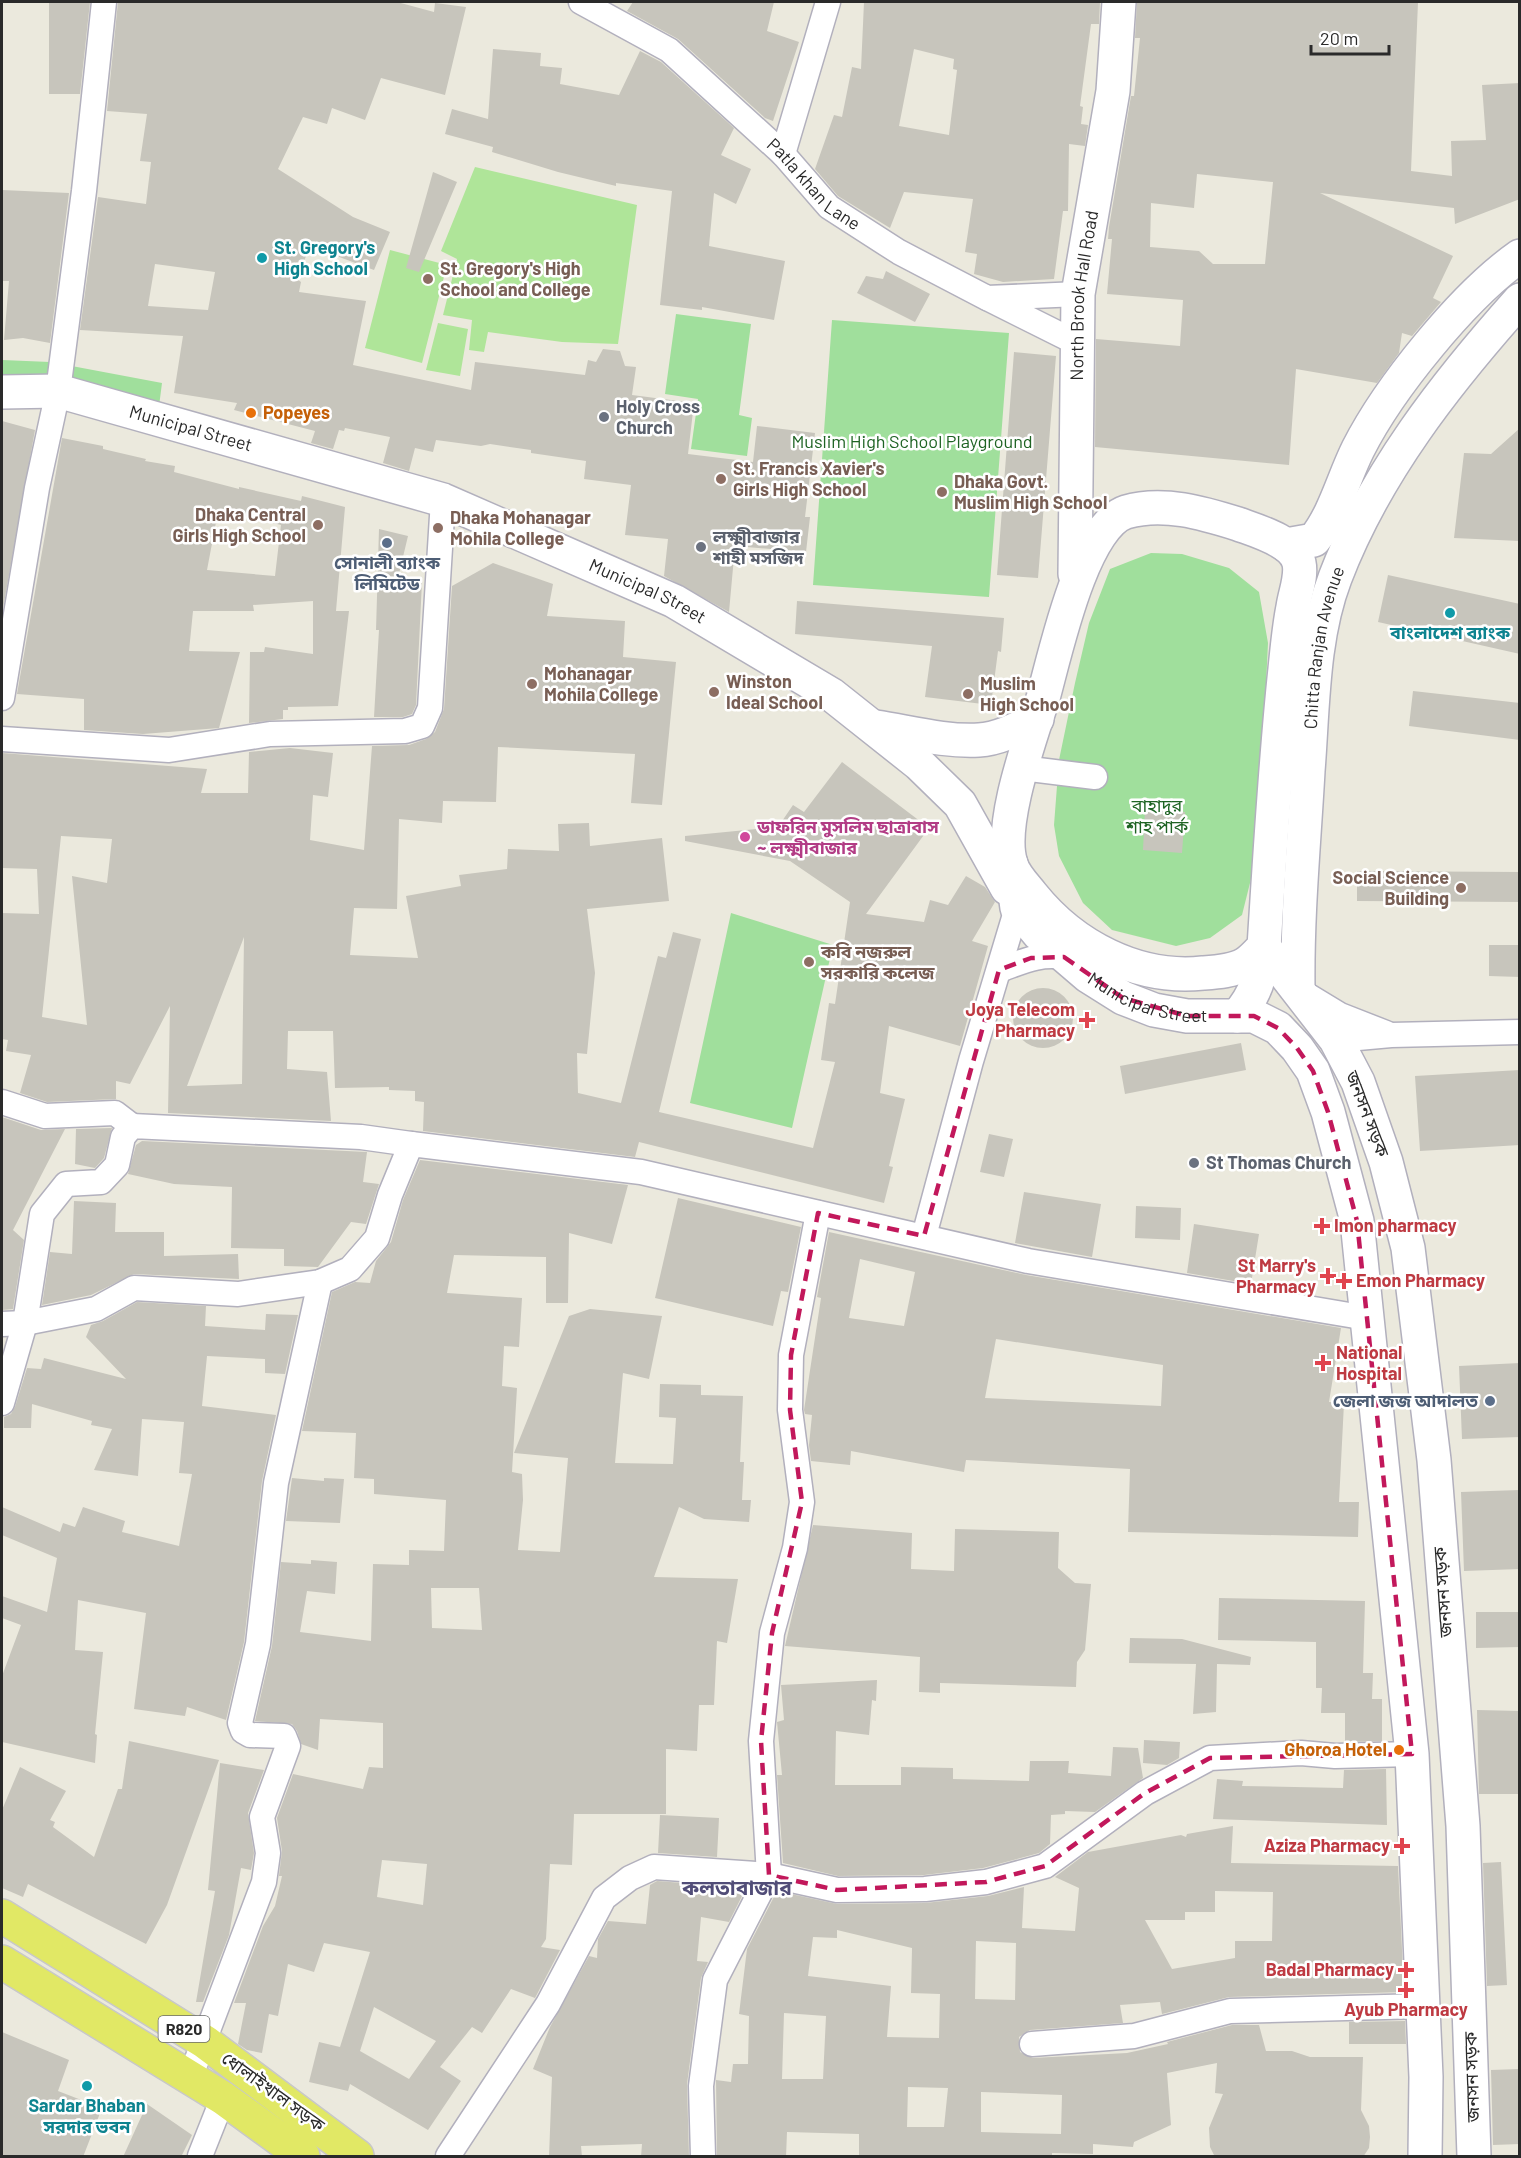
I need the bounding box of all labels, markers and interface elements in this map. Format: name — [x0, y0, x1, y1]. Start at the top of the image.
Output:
scale bar — [1311, 18, 1389, 56]
text: 20 m — [1320, 27, 1358, 49]
street label: Patla khan Lane — [763, 133, 865, 234]
street label: North Brook Hall Road — [1065, 209, 1102, 381]
place label: St. Gregory's High School — [274, 236, 375, 279]
marker: St. Gregory's High School — [255, 251, 269, 265]
place label: St. Gregory's High School and College — [440, 257, 591, 300]
marker: St. Gregory's High School and College — [421, 272, 435, 286]
place label: Holy Cross Church — [616, 395, 700, 438]
street label: Municipal Street — [127, 400, 255, 455]
place label: Popeyes — [263, 401, 330, 423]
marker: Popeyes — [244, 406, 258, 420]
marker: Holy Cross Church — [597, 410, 611, 424]
park label: Muslim High School Playground — [791, 430, 1033, 452]
place label: St. Francis Xavier's Girls High School — [733, 457, 884, 500]
place label: Dhaka Govt. Muslim High School — [954, 470, 1107, 513]
marker: St. Francis Xavier's Girls High School — [714, 472, 728, 486]
marker: Dhaka Govt. Muslim High School — [935, 485, 949, 499]
place label: Dhaka Central Girls High School — [173, 503, 306, 546]
place label: Dhaka Mohanagar Mohila College — [450, 506, 591, 549]
marker: Dhaka Central Girls High School — [311, 518, 325, 532]
marker: Dhaka Mohanagar Mohila College — [431, 521, 445, 535]
place label: লক্ষ্মীবাজার শাহী মসজিদ — [712, 525, 805, 568]
marker: সোনালী ব্যাংক লিমিটেড — [380, 536, 394, 550]
marker: লক্ষ্মীবাজার শাহী মসজিদ — [694, 540, 708, 554]
place label: সোনালী ব্যাংক লিমিটেড — [334, 551, 440, 594]
street label: Municipal Street — [586, 553, 710, 628]
street label: Chitta Ranjan Avenue — [1299, 563, 1349, 730]
marker: বাংলাদেশ ব্যাংক — [1443, 606, 1457, 620]
place label: বাংলাদেশ ব্যাংক — [1389, 621, 1510, 643]
place label: Mohanagar Mohila College — [544, 662, 658, 705]
place label: Winston Ideal School — [726, 670, 823, 713]
place label: Muslim High School — [980, 672, 1074, 715]
marker: Mohanagar Mohila College — [525, 677, 539, 691]
marker: Winston Ideal School — [707, 685, 721, 699]
marker: Muslim High School — [961, 687, 975, 701]
park label: বাহাদুর শাহ পার্ক — [1125, 794, 1189, 837]
place label: ডাফরিন মুসলিম ছাত্রাবাস ~ লক্ষ্মীবাজার — [756, 815, 939, 858]
marker: ডাফরিন মুসলিম ছাত্রাবাস ~ লক্ষ্মীবাজার — [738, 830, 752, 844]
place label: Social Science Building — [1333, 866, 1449, 909]
marker: Social Science Building — [1454, 881, 1468, 895]
place label: কবি নজরুল সরকারি কলেজ — [820, 940, 935, 983]
marker: কবি নজরুল সরকারি কলেজ — [802, 955, 816, 969]
street label: Municipal Street — [1084, 967, 1207, 1027]
place label: Joya Telecom Pharmacy — [966, 998, 1075, 1041]
marker: Joya Telecom Pharmacy — [1080, 1013, 1094, 1027]
street label: জনসন সড়ক — [1341, 1066, 1395, 1160]
place label: St Thomas Church — [1206, 1151, 1351, 1173]
marker: St Thomas Church — [1187, 1156, 1201, 1170]
place label: Imon pharmacy — [1334, 1214, 1457, 1236]
marker: Imon pharmacy — [1315, 1219, 1329, 1233]
place label: St Marry's Pharmacy — [1236, 1254, 1316, 1297]
marker: St Marry's Pharmacy — [1321, 1269, 1335, 1283]
place label: Emon Pharmacy — [1356, 1269, 1485, 1291]
marker: Emon Pharmacy — [1337, 1274, 1351, 1288]
place label: National Hospital — [1336, 1341, 1402, 1384]
marker: National Hospital — [1314, 1354, 1332, 1372]
place label: জেলা জজ আদালত — [1333, 1389, 1478, 1411]
marker: জেলা জজ আদালত — [1483, 1394, 1497, 1408]
street label: জনসন সড়ক — [1428, 1546, 1456, 1639]
place label: Ghoroa Hotel — [1284, 1738, 1387, 1760]
marker: Ghoroa Hotel — [1392, 1743, 1406, 1757]
place label: Aziza Pharmacy — [1264, 1834, 1390, 1856]
marker: Aziza Pharmacy — [1395, 1839, 1409, 1853]
district label: কলতাবাজার — [681, 1874, 792, 1899]
place label: Badal Pharmacy — [1266, 1958, 1394, 1980]
marker: Badal Pharmacy — [1399, 1963, 1413, 1977]
marker: Ayub Pharmacy — [1399, 1983, 1413, 1997]
place label: Ayub Pharmacy — [1344, 1998, 1468, 2020]
road number: R820 — [158, 2016, 210, 2042]
street label: জনসন সড়ক — [1458, 2031, 1484, 2124]
street label: ধোলাইখাল সড়ক — [218, 2047, 330, 2136]
marker: Sardar Bhaban সরদার ভবন — [80, 2079, 94, 2093]
place label: Sardar Bhaban সরদার ভবন — [29, 2094, 146, 2137]

